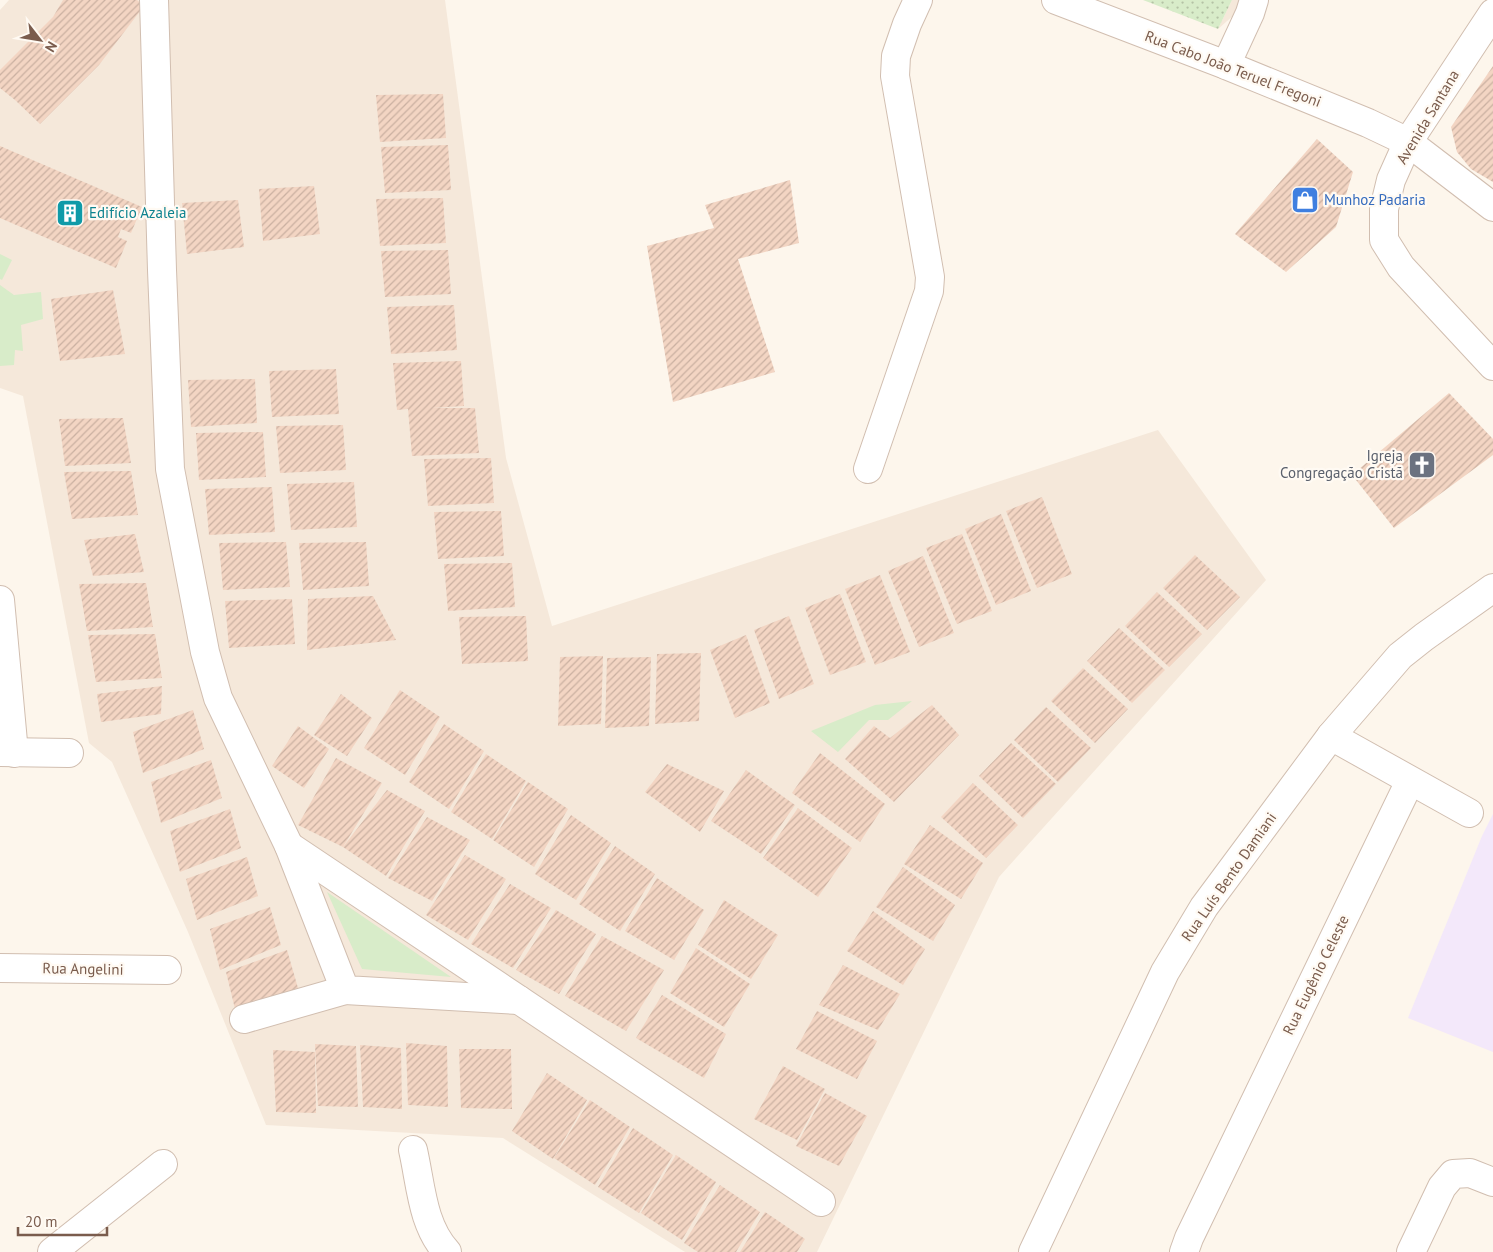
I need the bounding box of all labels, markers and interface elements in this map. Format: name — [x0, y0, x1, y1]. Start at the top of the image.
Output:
north arrow — [15, 15, 65, 65]
street label: Rua Cabo João Teruel Fregoni — [1142, 26, 1324, 111]
text: N — [41, 38, 61, 55]
street label: Avenida Santana — [1392, 66, 1463, 167]
shop icon: Munhoz Padaria — [1290, 185, 1320, 215]
place label: Munhoz Padaria — [1324, 190, 1426, 209]
building icon: Edifício Azaleia — [55, 198, 85, 228]
place label: Edifício Azaleia — [89, 203, 186, 222]
place label: Igreja Congregação Cristã — [1280, 446, 1403, 482]
church icon: Igreja Congregação Cristã — [1407, 450, 1437, 480]
street label: Rua Luís Bento Damiani — [1177, 809, 1280, 945]
street label: Rua Eugênio Celeste — [1278, 912, 1353, 1038]
street label: Rua Angelini — [42, 958, 124, 979]
scale bar — [18, 1204, 106, 1236]
text: 20 m — [25, 1212, 58, 1231]

